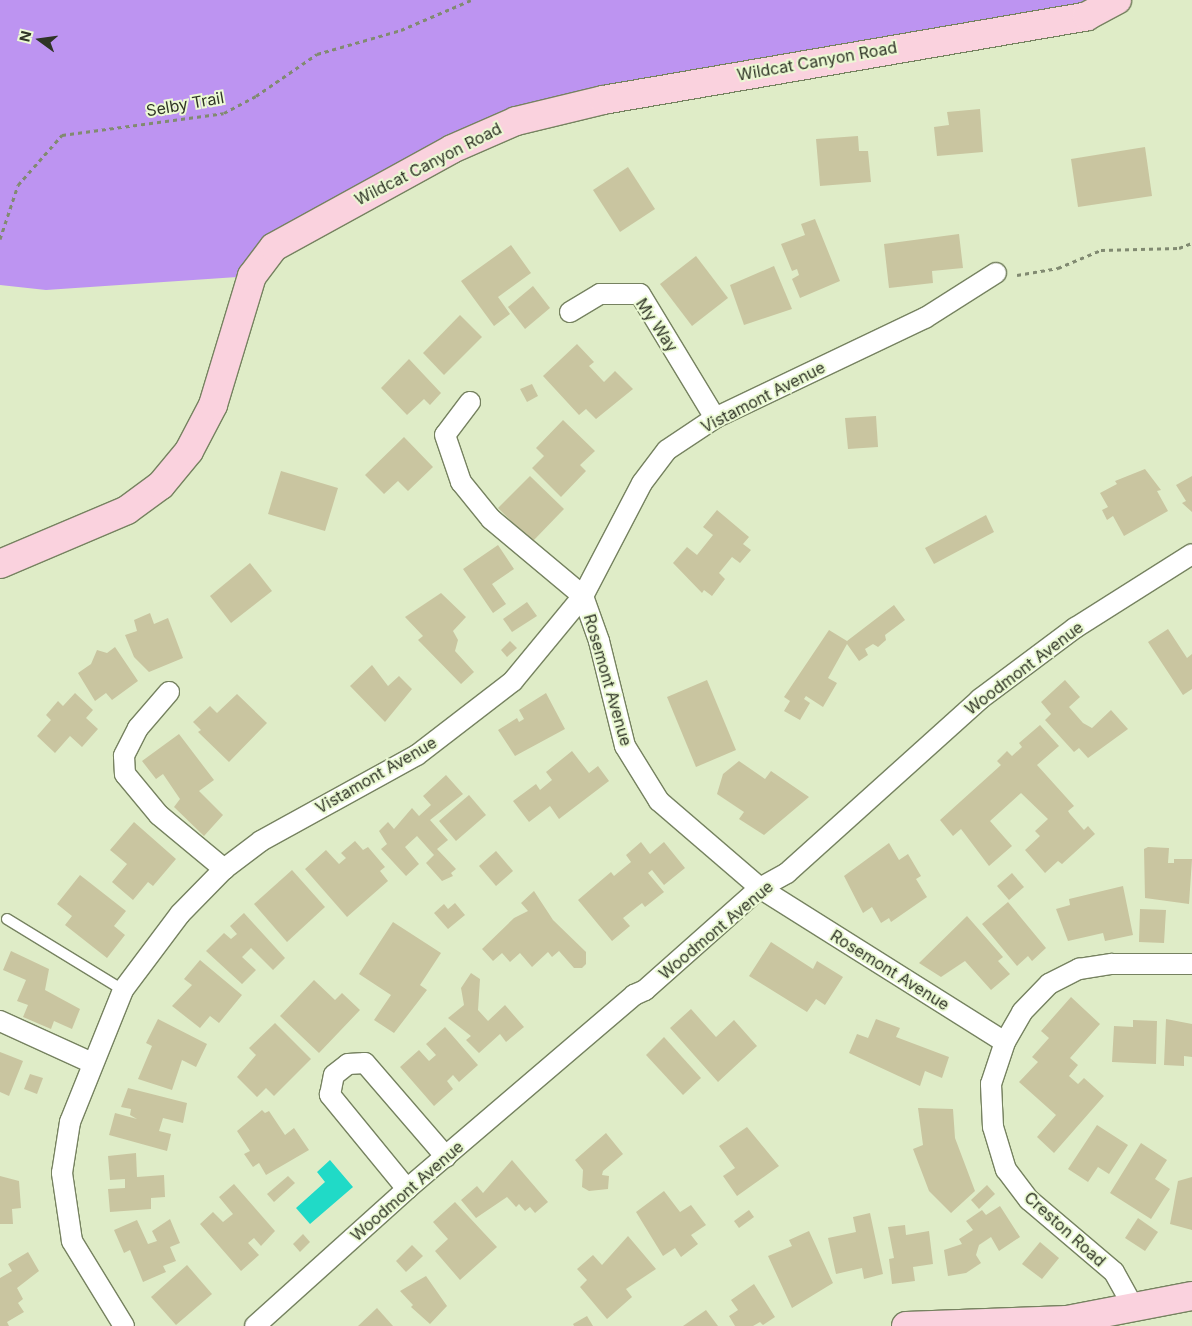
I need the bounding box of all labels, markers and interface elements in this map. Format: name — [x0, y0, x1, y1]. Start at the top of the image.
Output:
north arrow — [15, 15, 65, 65]
text: N — [15, 29, 34, 43]
street label: Wildcat Canyon Road — [736, 37, 898, 85]
street label: Selby Trail — [145, 88, 225, 120]
street label: Wildcat Canyon Road — [351, 119, 505, 209]
street label: My Way — [632, 294, 682, 356]
street label: Vistamont Avenue — [698, 357, 828, 437]
street label: Rosemont Avenue — [580, 612, 636, 748]
street label: Woodmont Avenue — [961, 617, 1087, 719]
street label: Vistamont Avenue — [312, 733, 440, 817]
street label: Woodmont Avenue — [655, 877, 777, 983]
street label: Rosemont Avenue — [827, 926, 953, 1014]
street label: Woodmont Avenue — [347, 1137, 467, 1245]
street label: Creston Road — [1021, 1188, 1109, 1270]

